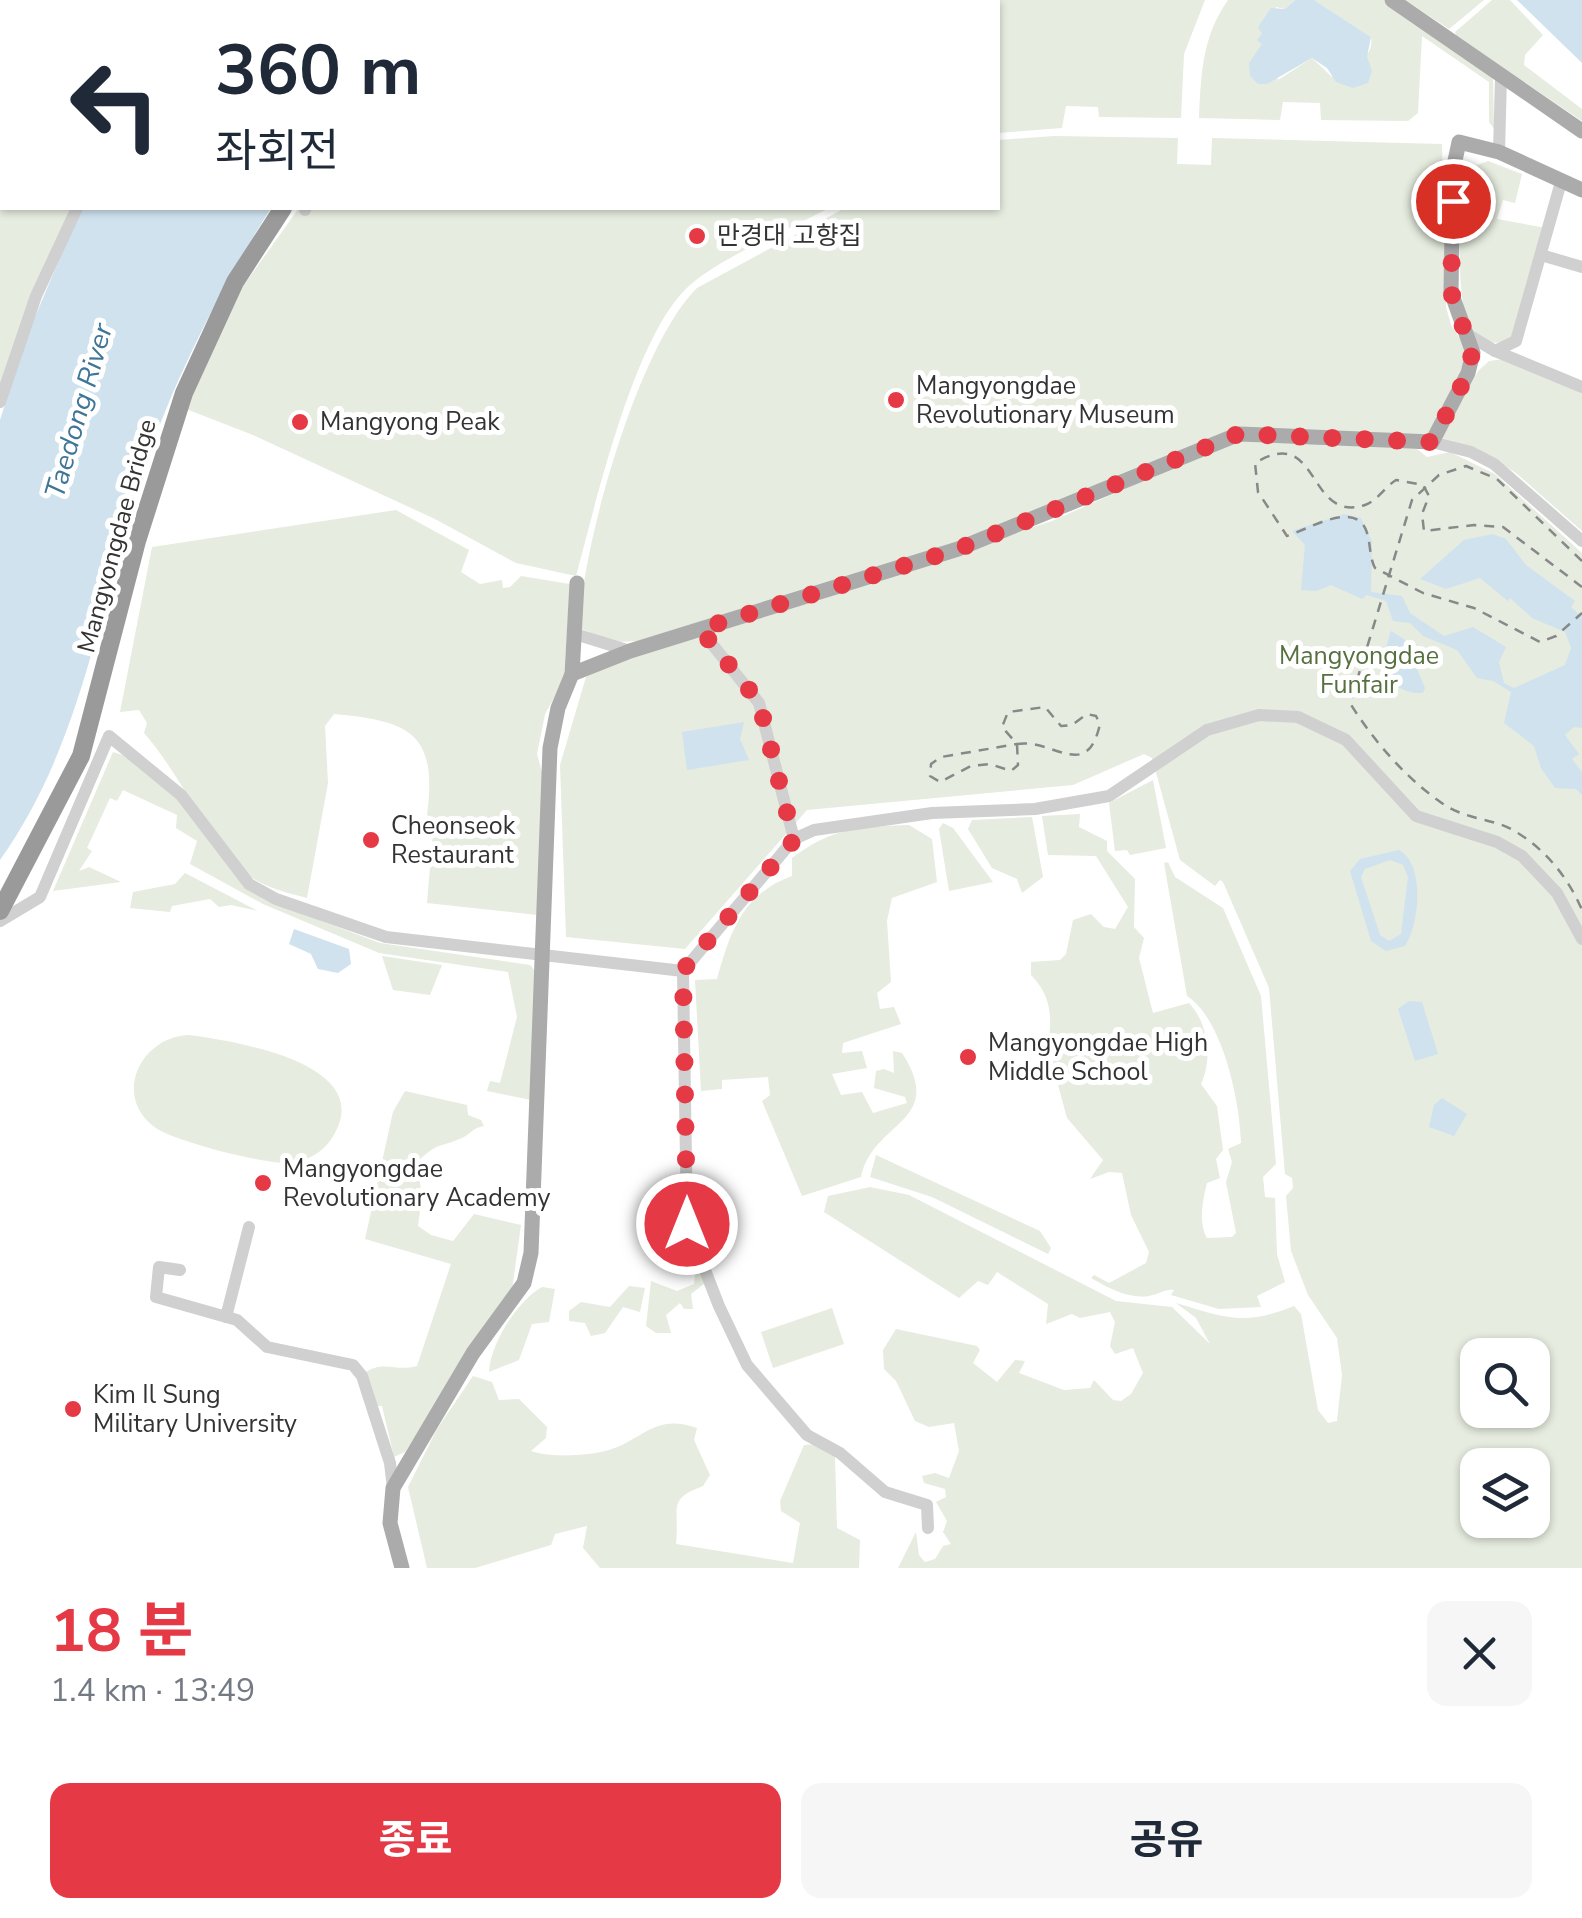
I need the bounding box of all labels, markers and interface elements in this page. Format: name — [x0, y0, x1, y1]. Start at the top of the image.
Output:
text: 360 m — [215, 23, 421, 119]
icon: left — [50, 40, 180, 170]
text: 좌회전 — [215, 121, 339, 182]
pin — [1411, 159, 1496, 244]
icon: arrive — [1426, 174, 1481, 229]
place label: 만경대 고향집 — [717, 219, 861, 253]
marker: 만경대 고향집 — [686, 225, 708, 247]
water label: Taedong River — [36, 318, 122, 503]
place label: Mangyongdae Revolutionary Museum — [916, 369, 1175, 432]
marker: Mangyongdae Revolutionary Museum — [885, 389, 907, 411]
place label: Mangyong Peak — [320, 405, 500, 439]
marker: Mangyong Peak — [289, 411, 311, 433]
street label: Mangyongdae Bridge — [69, 415, 165, 657]
park label: Mangyongdae Funfair — [1279, 639, 1439, 702]
place label: Cheonseok Restaurant — [391, 809, 516, 872]
marker: Cheonseok Restaurant — [360, 829, 382, 851]
place label: Mangyongdae High Middle School — [988, 1026, 1208, 1089]
marker: Mangyongdae High Middle School — [957, 1046, 979, 1068]
place label: Mangyongdae Revolutionary Academy — [283, 1152, 550, 1215]
marker: Mangyongdae Revolutionary Academy — [252, 1172, 274, 1194]
position arrow — [635, 1172, 739, 1276]
map controls — [1460, 1338, 1550, 1538]
button: search — [1460, 1338, 1550, 1428]
place label: Kim Il Sung Military University — [93, 1378, 297, 1441]
marker: Kim Il Sung Military University — [62, 1398, 84, 1420]
button: layers — [1460, 1448, 1550, 1538]
text: 18 분 — [50, 1590, 193, 1672]
button: close — [1427, 1601, 1532, 1706]
text: 1.4 km · 13:49 — [50, 1669, 255, 1712]
button: 종료 — [50, 1783, 781, 1898]
button: 공유 — [801, 1783, 1532, 1898]

